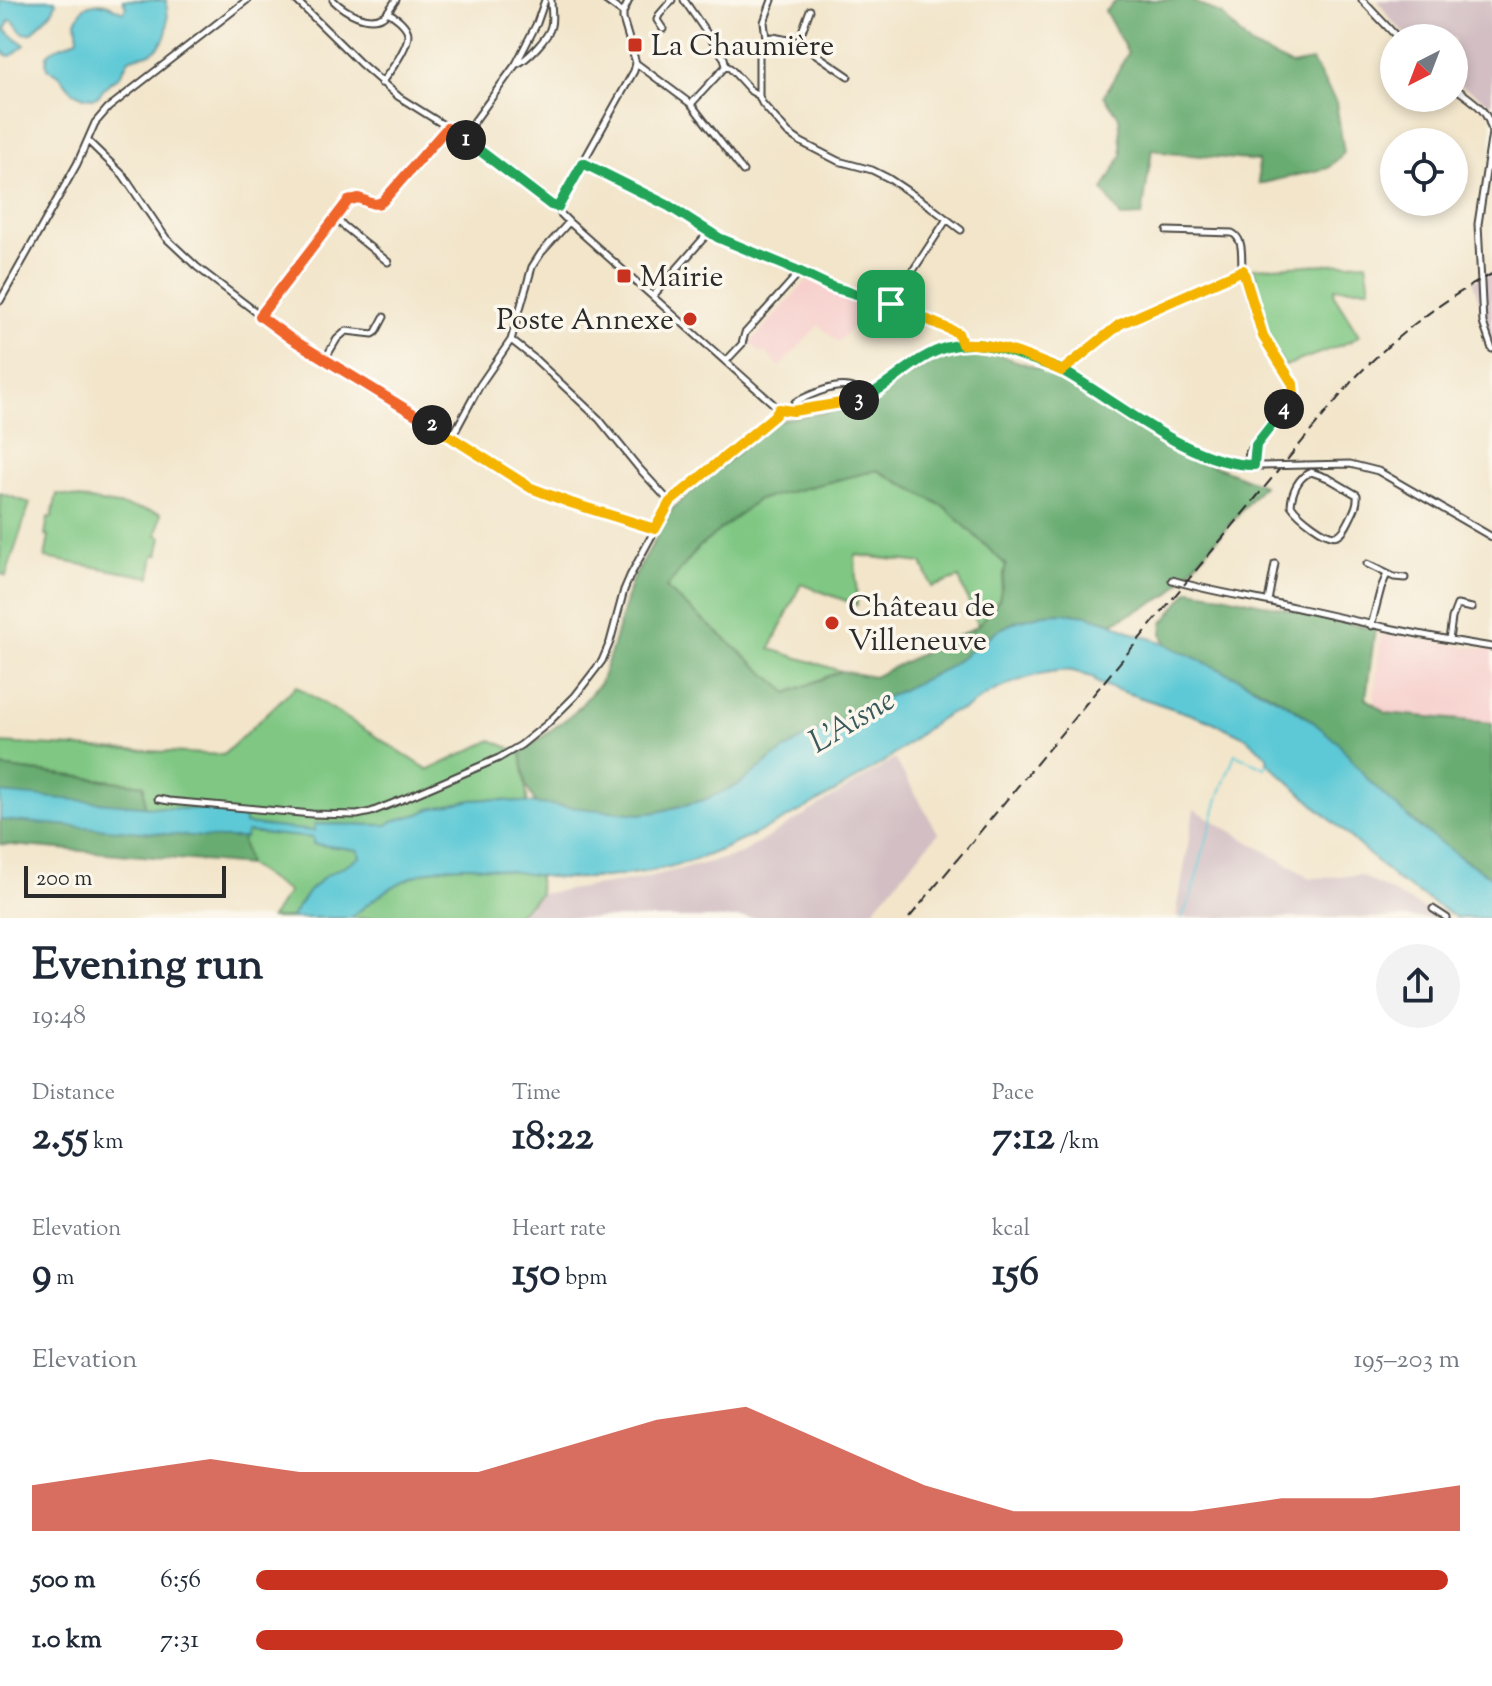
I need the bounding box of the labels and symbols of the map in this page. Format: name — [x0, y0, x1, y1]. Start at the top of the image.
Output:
north arrow — [1380, 24, 1468, 112]
place label: La Chaumière — [651, 26, 834, 69]
marker: La Chaumière — [626, 36, 644, 54]
pin: 1 — [446, 120, 486, 160]
place label: Mairie — [640, 257, 723, 300]
marker: Mairie — [615, 267, 633, 285]
pin — [857, 270, 925, 338]
place label: Poste Annexe — [496, 300, 674, 343]
marker: Poste Annexe — [681, 310, 699, 328]
pin: 3 — [839, 380, 879, 420]
pin: 4 — [1264, 389, 1304, 429]
pin: 2 — [412, 405, 452, 445]
place label: Château de Villeneuve — [848, 587, 995, 664]
marker: Château de Villeneuve — [823, 614, 841, 632]
water label: L'Aisne — [801, 679, 904, 766]
scale bar — [24, 862, 226, 898]

